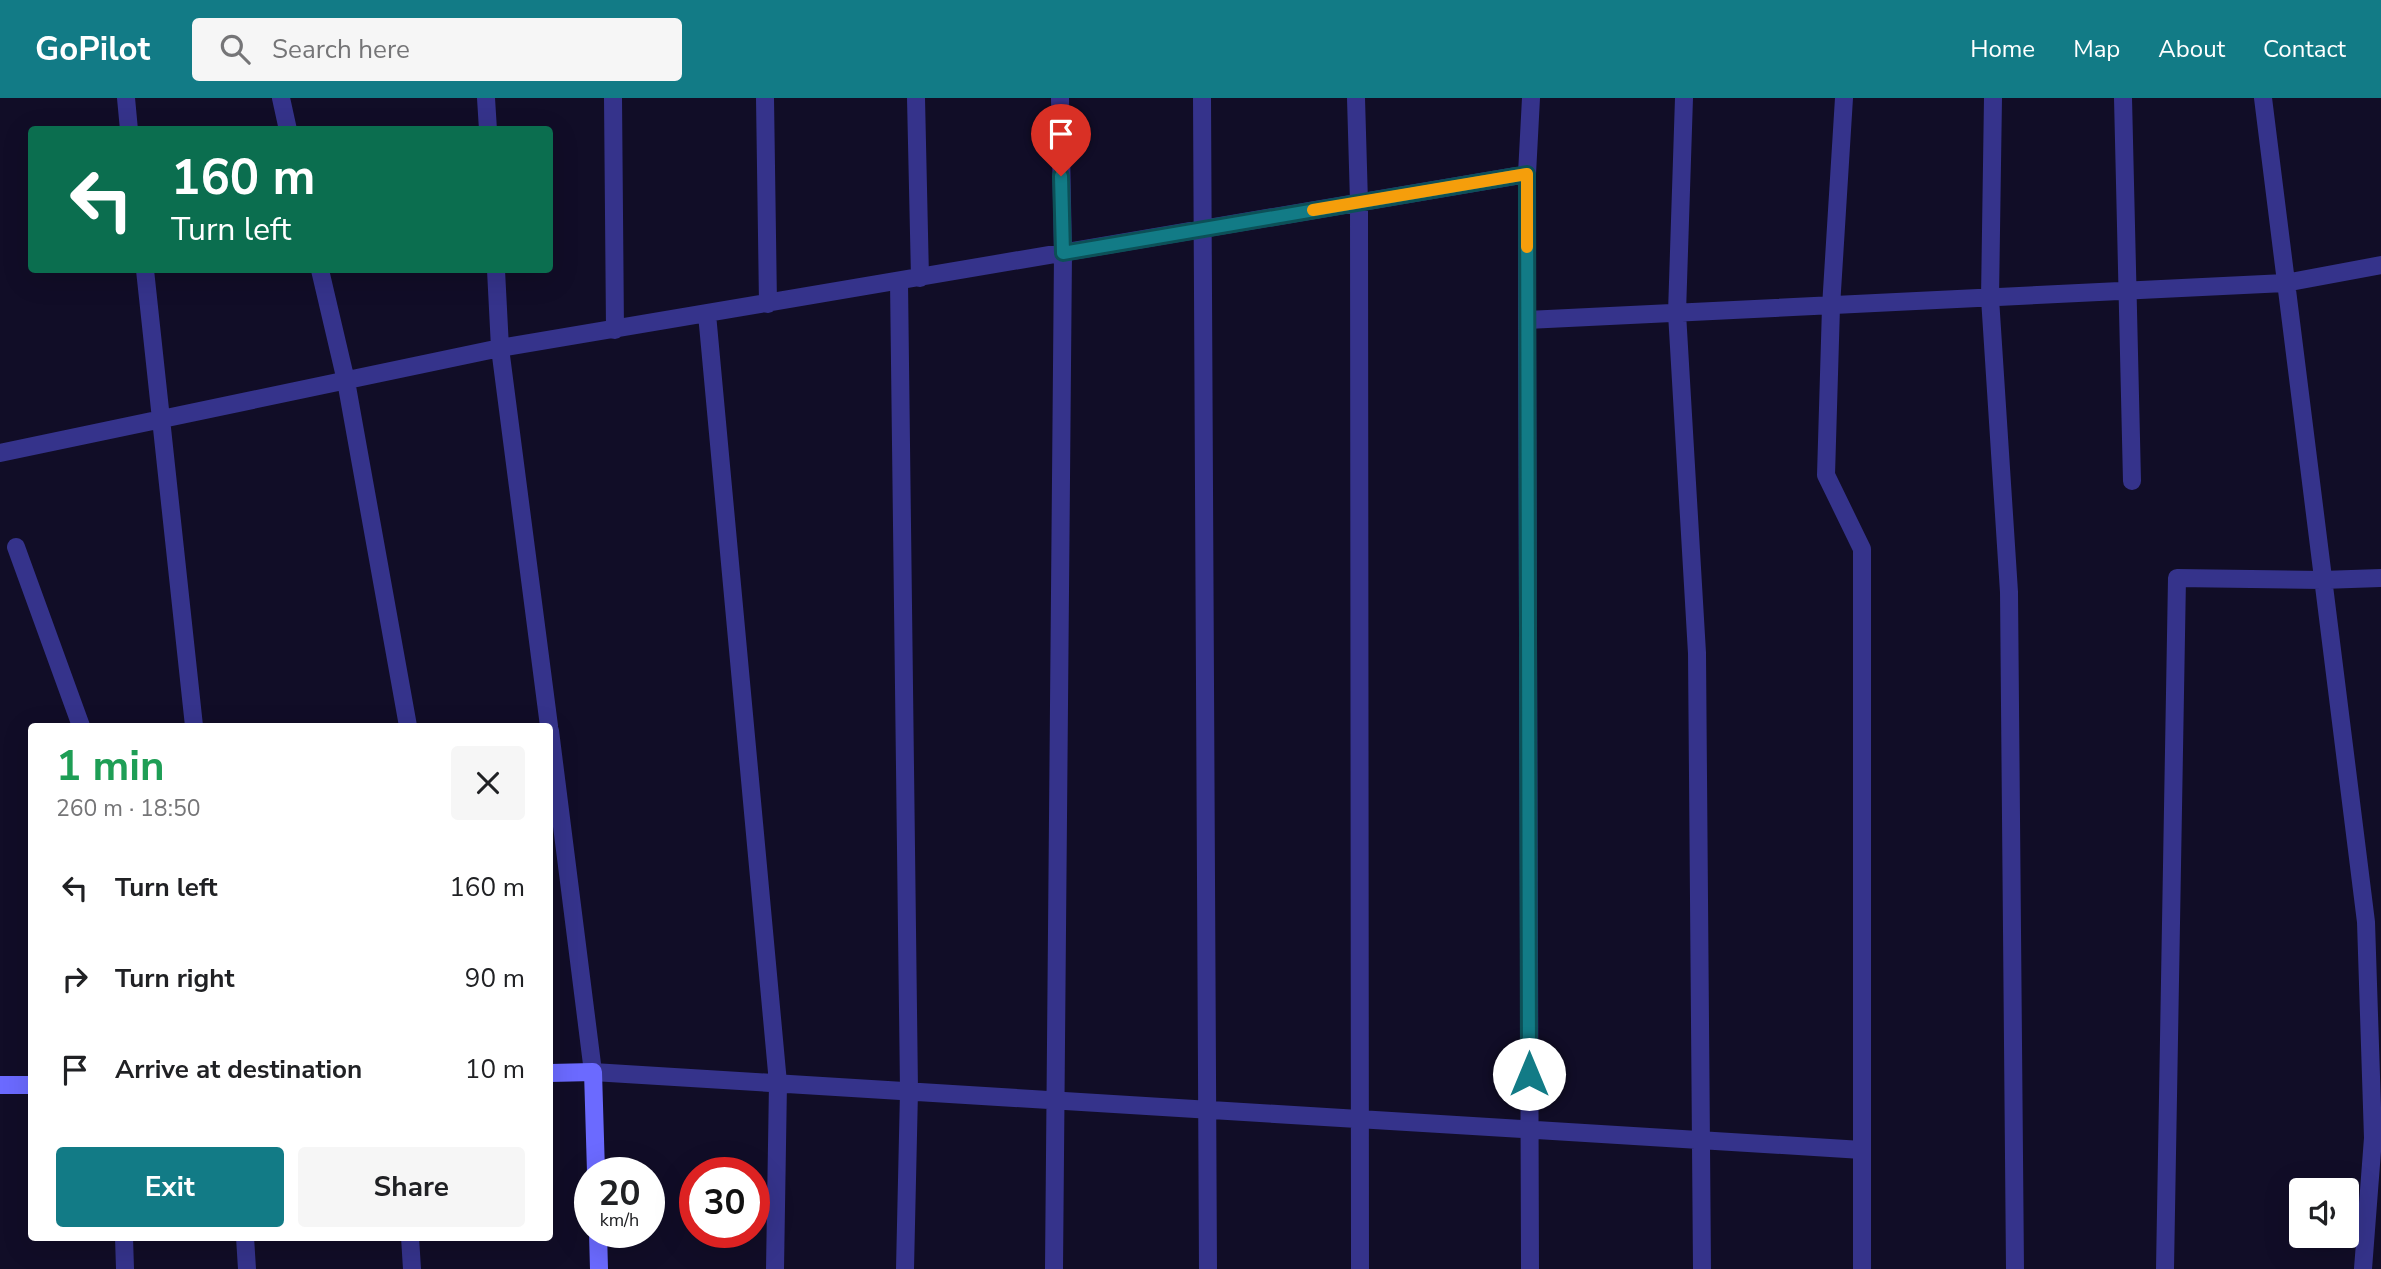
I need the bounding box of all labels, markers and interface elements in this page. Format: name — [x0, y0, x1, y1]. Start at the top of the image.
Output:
search box — [192, 18, 682, 81]
text: GoPilot — [35, 27, 150, 72]
icon: search — [216, 30, 254, 68]
text: Search here — [272, 32, 410, 67]
text: Home — [1970, 33, 2035, 65]
text: Map — [2073, 33, 2120, 65]
text: About — [2158, 33, 2225, 65]
text: Contact — [2263, 33, 2346, 65]
pin — [1031, 104, 1091, 176]
icon: arrive — [1042, 115, 1080, 153]
text: 160 m — [171, 144, 315, 211]
icon: left — [56, 154, 147, 245]
text: Turn left — [171, 208, 291, 251]
text: 1 min — [56, 738, 165, 795]
button: close — [451, 746, 525, 820]
text: 260 m · 18:50 — [56, 793, 201, 824]
icon: left — [56, 869, 94, 907]
text: Turn left — [115, 870, 218, 905]
text: 160 m — [449, 870, 525, 905]
icon: right — [56, 960, 94, 998]
text: Turn right — [115, 961, 234, 996]
text: 90 m — [465, 961, 525, 996]
position arrow — [1492, 1037, 1566, 1111]
icon: arrive — [56, 1051, 94, 1089]
text: Arrive at destination — [115, 1052, 362, 1087]
text: 10 m — [465, 1052, 525, 1087]
button: Exit — [56, 1147, 284, 1227]
button: Share — [298, 1147, 525, 1227]
speed limit sign: 30 — [679, 1157, 770, 1248]
text: 20 — [598, 1170, 641, 1217]
map controls — [2289, 1178, 2359, 1248]
button: sound — [2289, 1178, 2359, 1248]
text: km/h — [600, 1208, 639, 1232]

